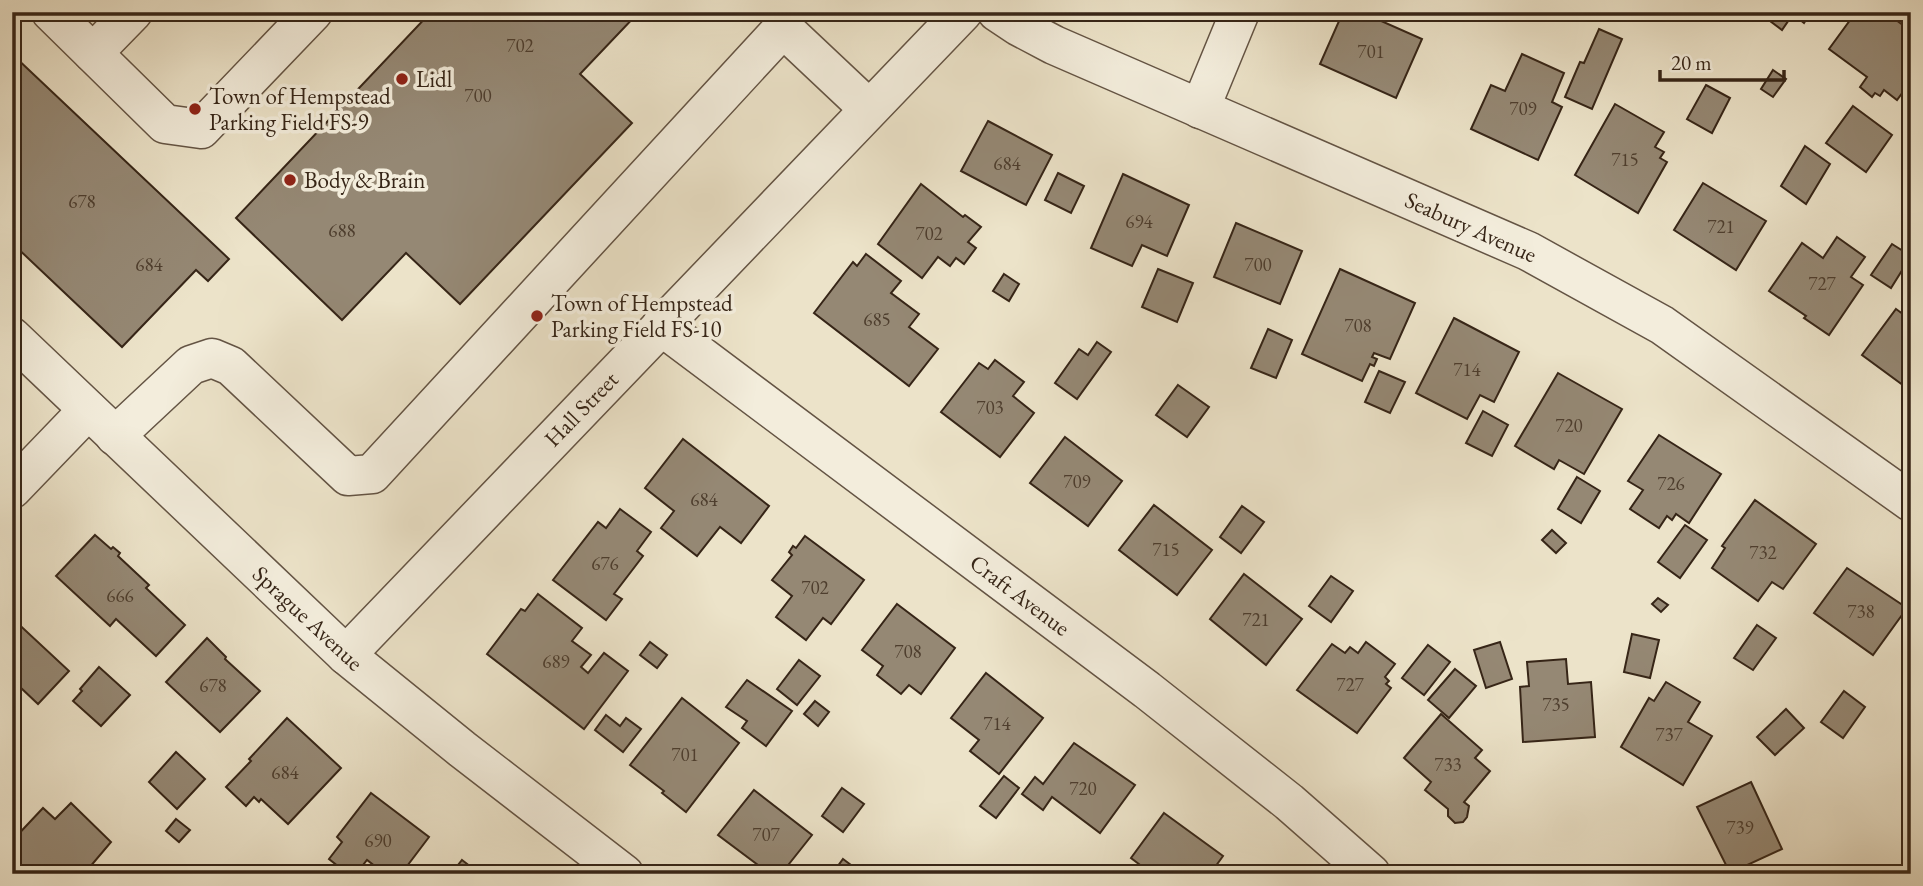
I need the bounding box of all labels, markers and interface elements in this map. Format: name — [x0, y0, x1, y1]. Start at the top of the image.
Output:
house number: 702 — [506, 33, 534, 58]
scale bar — [1660, 38, 1785, 82]
house number: 701 — [1357, 39, 1385, 64]
text: 20 m — [1671, 49, 1712, 76]
place label: Lidl — [416, 64, 453, 94]
marker: Lidl — [394, 71, 410, 87]
place label: Town of Hempstead Parking Field FS-9 — [209, 81, 391, 137]
house number: 700 — [464, 83, 492, 108]
house number: 709 — [1509, 96, 1537, 121]
marker: Town of Hempstead Parking Field FS-9 — [187, 101, 203, 117]
house number: 715 — [1611, 147, 1639, 172]
house number: 684 — [993, 151, 1022, 176]
place label: Body & Brain — [304, 165, 425, 195]
marker: Body & Brain — [282, 172, 298, 188]
street label: Seabury Avenue — [1400, 185, 1542, 269]
house number: 678 — [68, 189, 96, 214]
house number: 694 — [1125, 209, 1154, 234]
house number: 721 — [1707, 214, 1735, 239]
house number: 688 — [328, 218, 356, 243]
house number: 702 — [915, 221, 943, 246]
house number: 684 — [135, 252, 164, 277]
house number: 700 — [1244, 252, 1272, 277]
house number: 727 — [1808, 271, 1837, 296]
place label: Town of Hempstead Parking Field FS-10 — [551, 288, 733, 344]
house number: 685 — [863, 307, 891, 332]
marker: Town of Hempstead Parking Field FS-10 — [529, 308, 545, 324]
house number: 708 — [1344, 313, 1372, 338]
house number: 714 — [1453, 357, 1482, 382]
street label: Hall Street — [538, 364, 625, 453]
house number: 703 — [976, 395, 1004, 420]
house number: 720 — [1555, 413, 1583, 438]
house number: 709 — [1063, 469, 1091, 494]
house number: 726 — [1657, 471, 1685, 496]
house number: 684 — [690, 487, 719, 512]
house number: 715 — [1152, 537, 1180, 562]
house number: 732 — [1749, 540, 1777, 565]
street label: Craft Avenue — [964, 547, 1076, 643]
house number: 676 — [591, 551, 619, 576]
street label: Sprague Avenue — [246, 559, 370, 677]
house number: 702 — [801, 575, 829, 600]
house number: 666 — [106, 583, 134, 608]
house number: 738 — [1847, 599, 1875, 624]
house number: 721 — [1242, 607, 1270, 632]
house number: 708 — [894, 639, 922, 664]
house number: 689 — [542, 649, 570, 674]
house number: 727 — [1336, 672, 1365, 697]
house number: 678 — [199, 673, 227, 698]
house number: 735 — [1542, 692, 1570, 717]
house number: 714 — [983, 711, 1012, 736]
house number: 737 — [1655, 722, 1684, 747]
house number: 701 — [671, 742, 699, 767]
house number: 733 — [1434, 752, 1462, 777]
house number: 684 — [271, 760, 300, 785]
house number: 720 — [1069, 776, 1097, 801]
house number: 739 — [1726, 815, 1754, 840]
house number: 707 — [752, 822, 781, 847]
house number: 690 — [364, 828, 392, 853]

